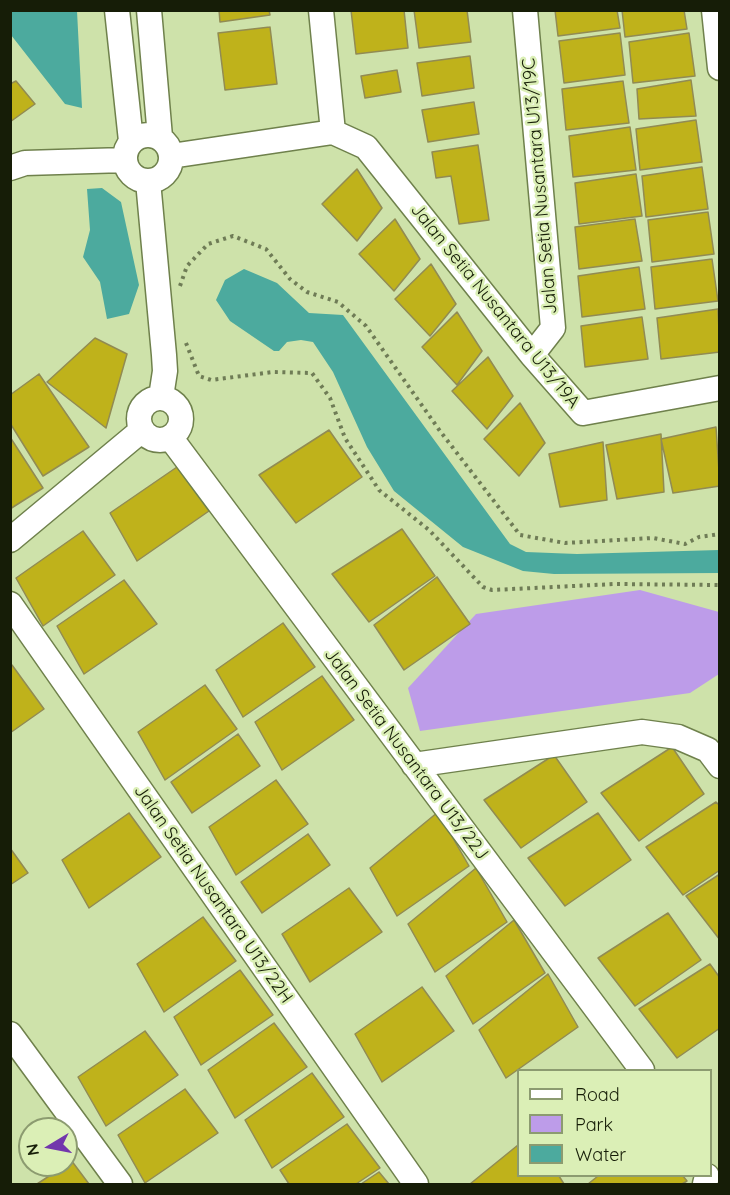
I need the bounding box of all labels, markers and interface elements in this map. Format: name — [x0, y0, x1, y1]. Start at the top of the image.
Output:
street label: Jalan Setia Nusantara U13/19C — [518, 57, 562, 315]
street label: Jalan Setia Nusantara U13/19A — [406, 199, 584, 413]
street label: Jalan Setia Nusantara U13/22J — [319, 644, 493, 864]
street label: Jalan Setia Nusantara U13/22H — [129, 781, 297, 1007]
legend — [517, 1069, 712, 1177]
text: Road — [575, 1083, 620, 1106]
text: Park — [575, 1113, 613, 1136]
north arrow — [18, 1117, 78, 1177]
text: N — [21, 1142, 43, 1157]
text: Water — [575, 1143, 626, 1166]

